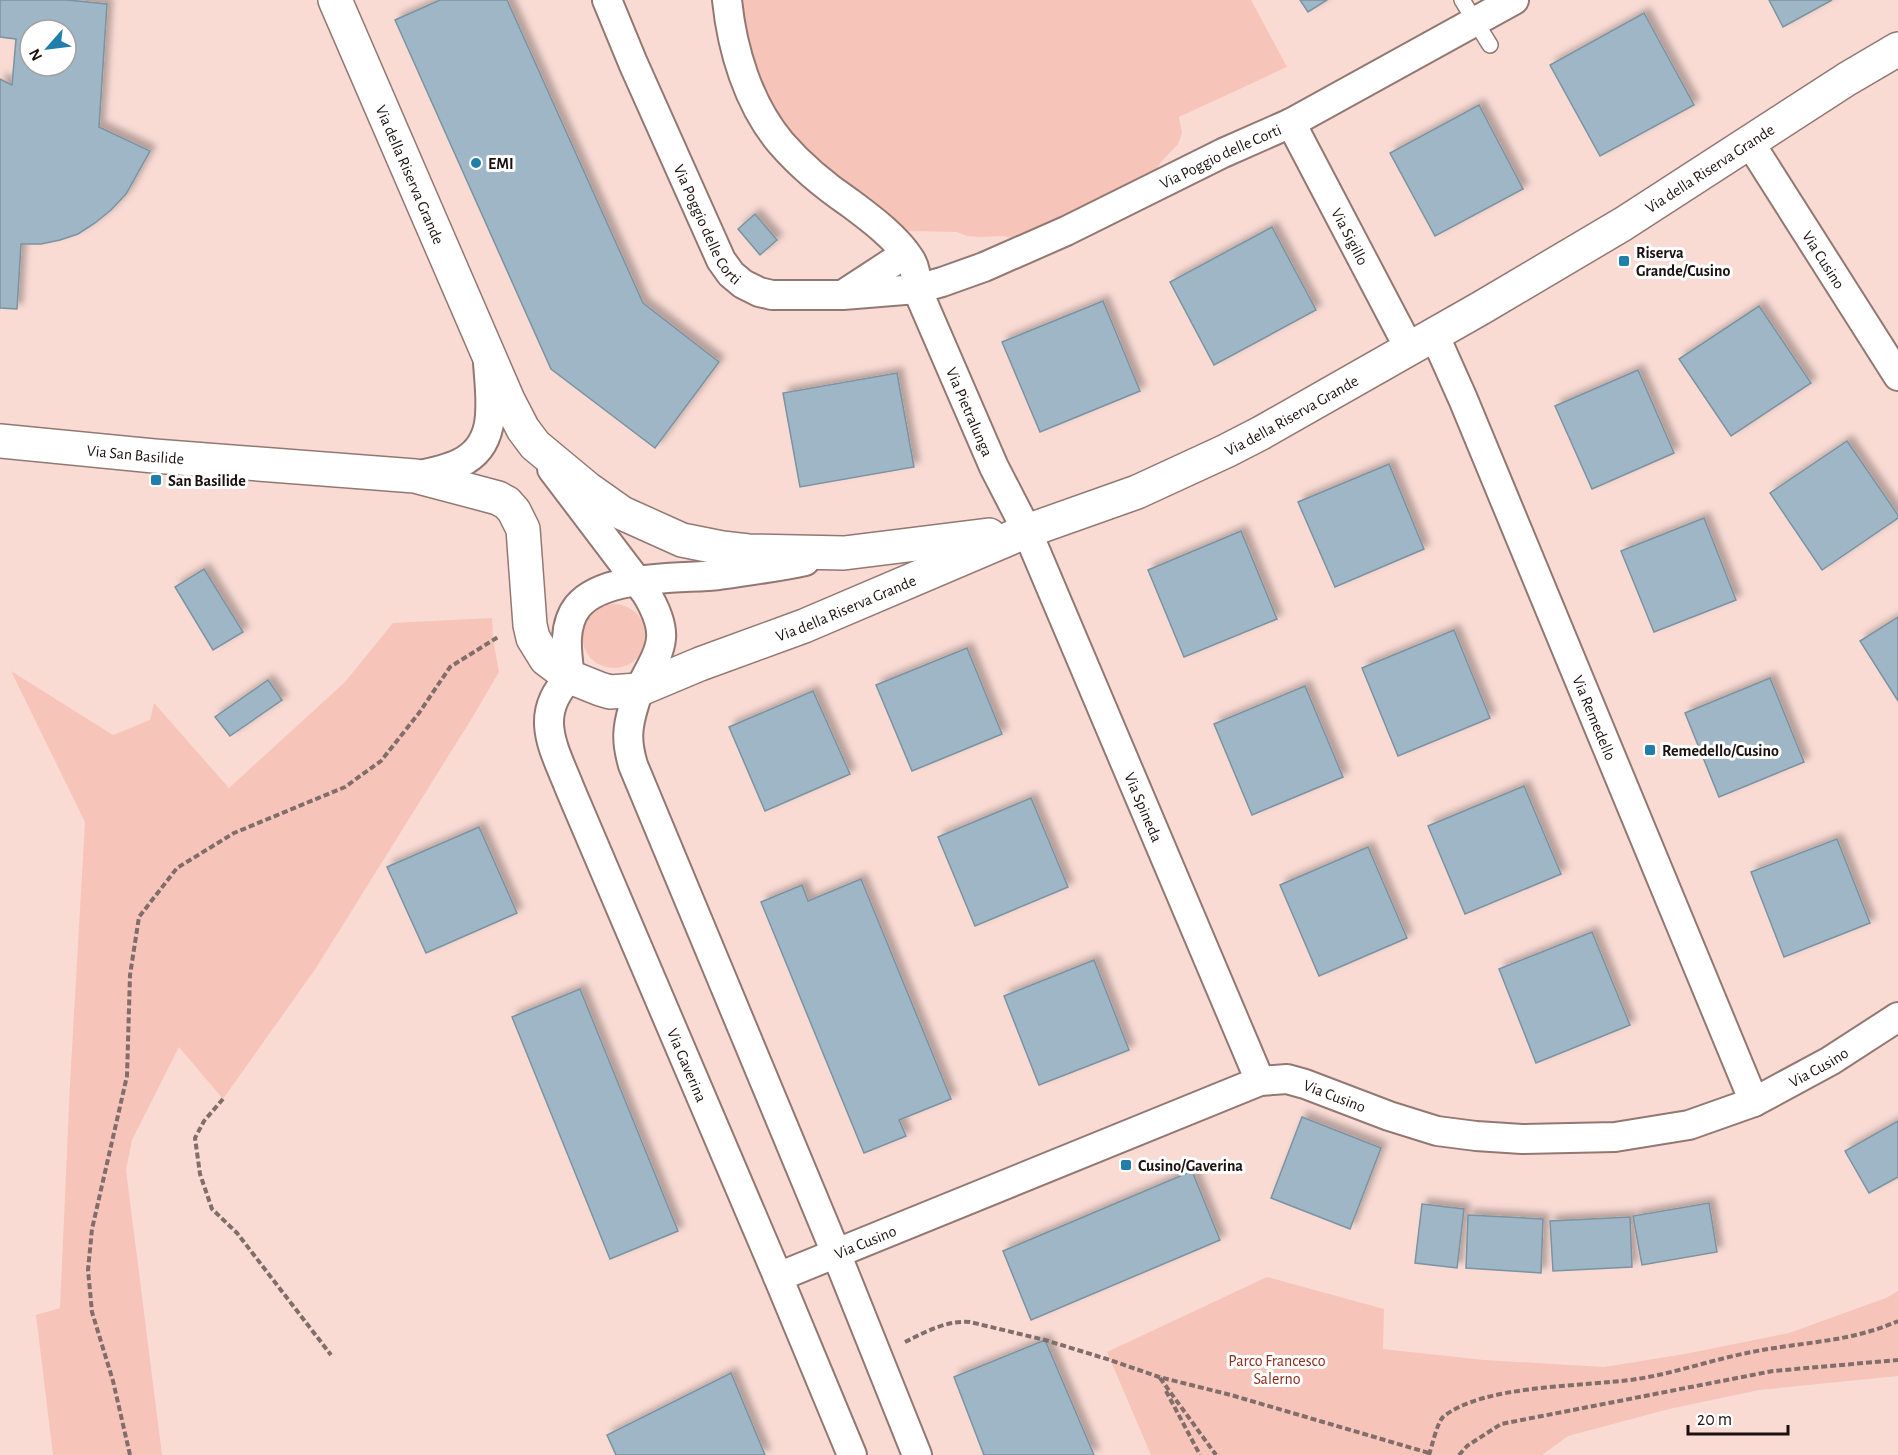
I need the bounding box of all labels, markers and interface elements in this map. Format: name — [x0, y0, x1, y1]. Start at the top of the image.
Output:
north arrow — [18, 18, 78, 78]
text: N — [26, 46, 45, 63]
street label: Via della Riserva Grande — [372, 103, 447, 247]
street label: Via Poggio delle Corti — [1158, 121, 1284, 192]
street label: Via della Riserva Grande — [1643, 121, 1777, 216]
marker: EMI — [469, 156, 483, 170]
place label: EMI — [488, 156, 514, 172]
street label: Via Poggio delle Corti — [670, 162, 744, 288]
street label: Via Sigillo — [1328, 206, 1371, 268]
street label: Via Cusino — [1799, 228, 1847, 292]
place label: Riserva Grande/Cusino — [1636, 245, 1730, 279]
marker: Riserva Grande/Cusino — [1617, 254, 1631, 268]
street label: Via Pietralunga — [943, 365, 995, 459]
street label: Via della Riserva Grande — [1222, 373, 1361, 459]
street label: Via San Basilide — [86, 442, 185, 467]
marker: San Basilide — [149, 473, 163, 487]
place label: San Basilide — [168, 473, 246, 489]
street label: Via della Riserva Grande — [774, 572, 918, 645]
street label: Via Remedello — [1569, 673, 1619, 763]
marker: Remedello/Cusino — [1643, 743, 1657, 757]
place label: Remedello/Cusino — [1662, 743, 1779, 759]
street label: Via Spineda — [1121, 770, 1165, 845]
street label: Via Gaverina — [664, 1026, 709, 1104]
street label: Via Cusino — [1787, 1044, 1851, 1091]
street label: Via Cusino — [1301, 1077, 1368, 1115]
marker: Cusino/Gaverina — [1119, 1158, 1133, 1172]
place label: Cusino/Gaverina — [1138, 1158, 1243, 1174]
street label: Via Cusino — [832, 1223, 899, 1262]
park label: Parco Francesco Salerno — [1228, 1353, 1326, 1387]
scale bar — [1688, 1398, 1788, 1436]
text: 20 m — [1697, 1411, 1732, 1429]

